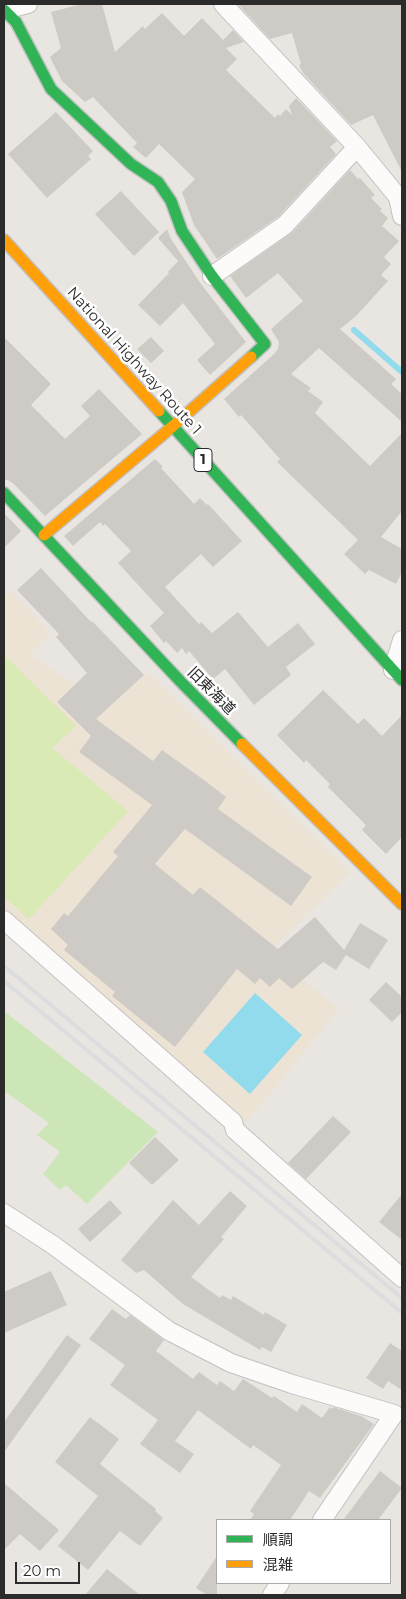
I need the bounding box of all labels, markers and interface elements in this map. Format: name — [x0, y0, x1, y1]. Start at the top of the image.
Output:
street label: National Highway Route 1 — [63, 284, 205, 438]
road number: 1 — [194, 448, 212, 472]
street label: 旧東海道 — [183, 663, 239, 719]
legend — [216, 1519, 391, 1584]
text: 順調 — [263, 1530, 293, 1549]
scale bar — [18, 1552, 82, 1584]
text: 混雑 — [263, 1555, 293, 1574]
text: 20 m — [23, 1561, 61, 1580]

